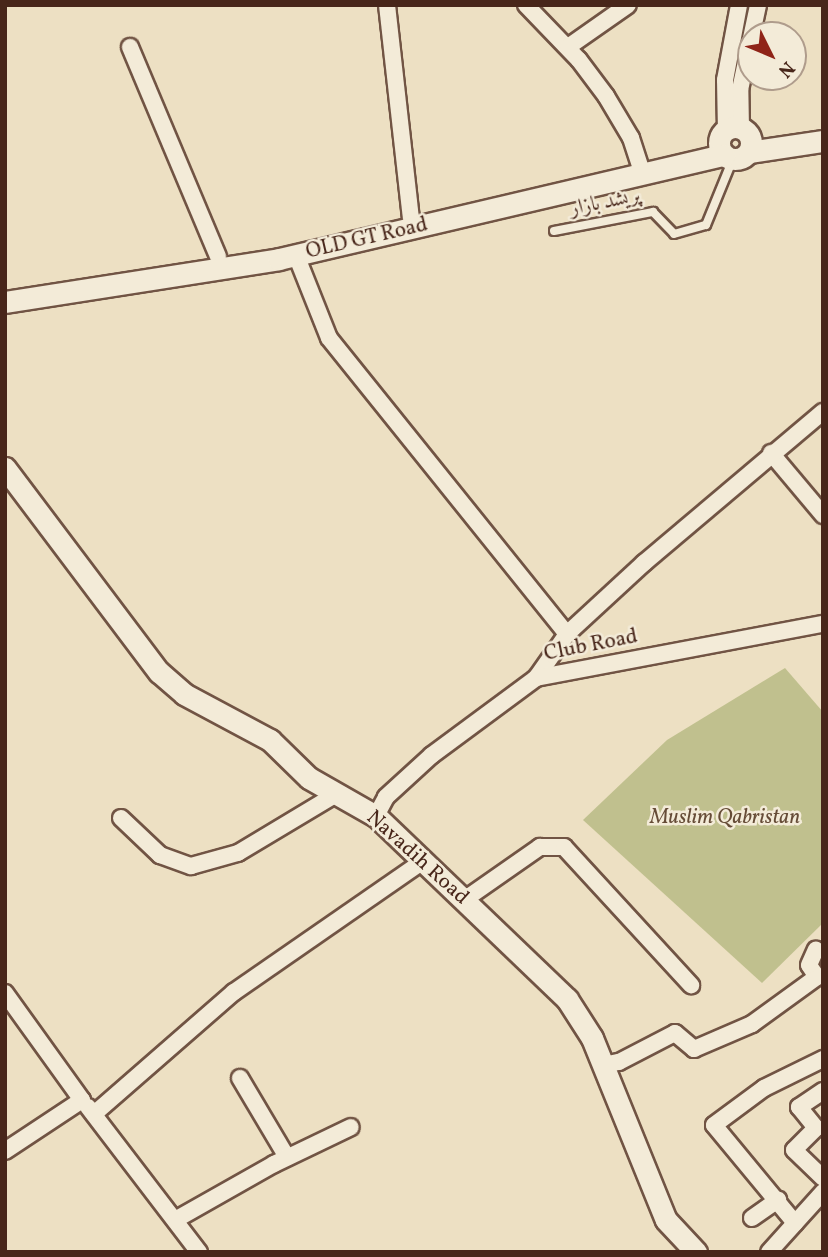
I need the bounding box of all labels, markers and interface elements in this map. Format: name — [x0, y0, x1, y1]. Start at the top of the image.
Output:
north arrow — [737, 21, 807, 91]
text: N — [772, 55, 800, 83]
street label: پریشد بازار — [568, 184, 642, 222]
street label: OLD GT Road — [303, 213, 431, 265]
street label: Club Road — [542, 625, 640, 667]
street label: Navadih Road — [361, 805, 473, 911]
park label: Muslim Qabristan — [650, 805, 800, 831]

